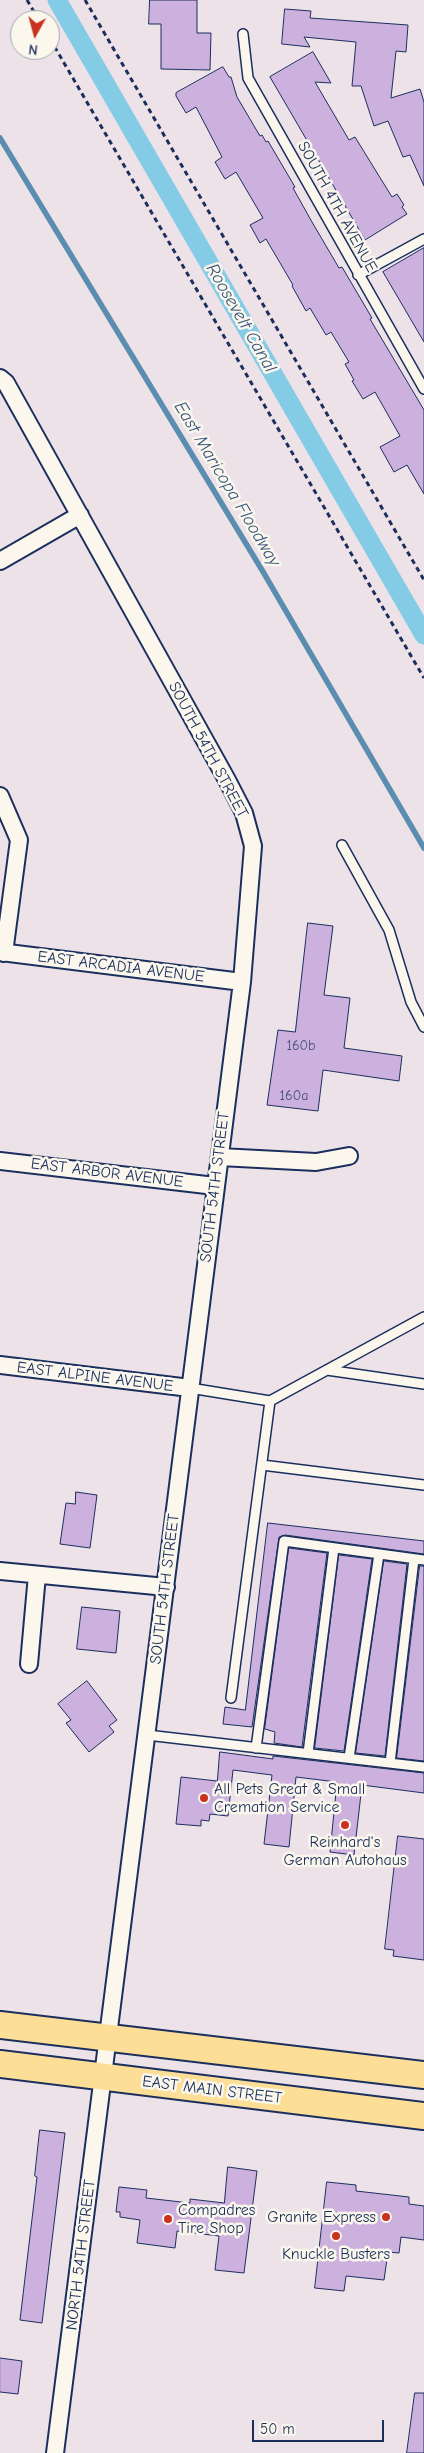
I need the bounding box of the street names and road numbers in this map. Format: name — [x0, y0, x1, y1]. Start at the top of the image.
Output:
street label: SOUTH 4TH AVENUE — [293, 138, 381, 276]
street label: SOUTH 54TH STREET — [164, 679, 252, 821]
street label: EAST ARCADIA AVENUE — [36, 947, 206, 987]
street label: SOUTH 54TH STREET — [196, 1111, 234, 1263]
street label: EAST ARBOR AVENUE — [30, 1154, 184, 1192]
street label: EAST ALPINE AVENUE — [16, 1358, 174, 1396]
street label: SOUTH 54TH STREET — [146, 1513, 184, 1665]
street label: EAST MAIN STREET — [141, 2072, 283, 2108]
street label: NORTH 54TH STREET — [62, 2179, 100, 2331]

